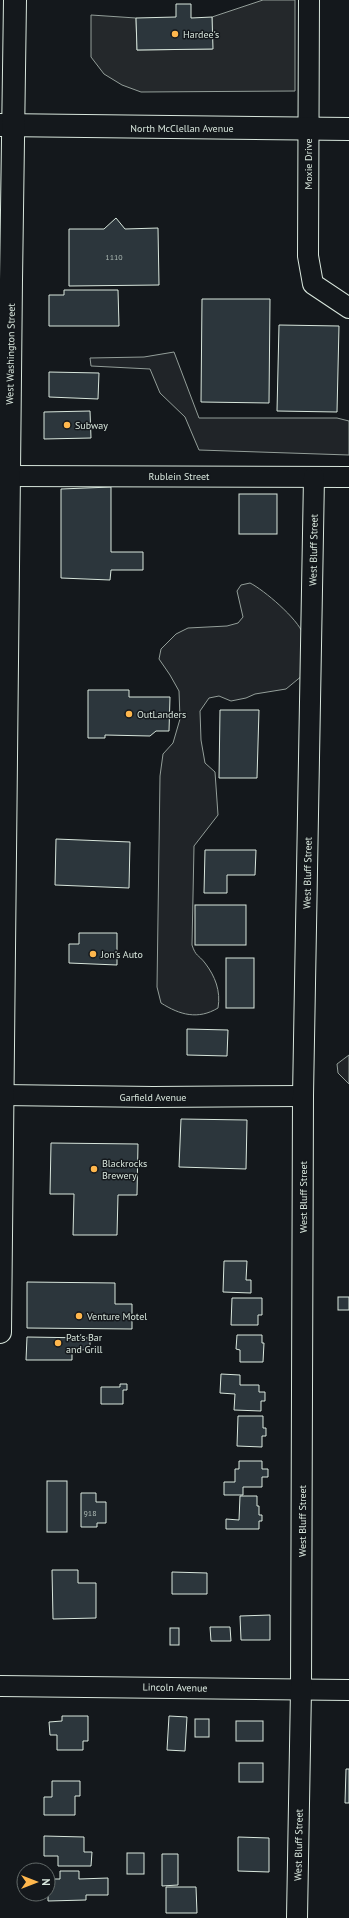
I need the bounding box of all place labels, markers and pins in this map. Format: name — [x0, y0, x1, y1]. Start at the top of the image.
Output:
place label: Hardee's — [183, 28, 219, 41]
marker: Hardee's — [170, 29, 180, 39]
place label: Subway — [75, 419, 108, 432]
marker: Subway — [62, 420, 72, 430]
place label: OutLanders — [137, 708, 186, 721]
marker: OutLanders — [124, 709, 134, 719]
place label: Jon's Auto — [100, 948, 143, 961]
marker: Jon's Auto — [88, 949, 98, 959]
place label: Blackrocks Brewery — [102, 1157, 147, 1182]
marker: Blackrocks Brewery — [89, 1164, 99, 1174]
place label: Venture Motel — [86, 1310, 147, 1323]
marker: Venture Motel — [74, 1311, 84, 1321]
place label: Pat's Bar and Grill — [66, 1331, 103, 1356]
marker: Pat's Bar and Grill — [53, 1338, 63, 1348]

